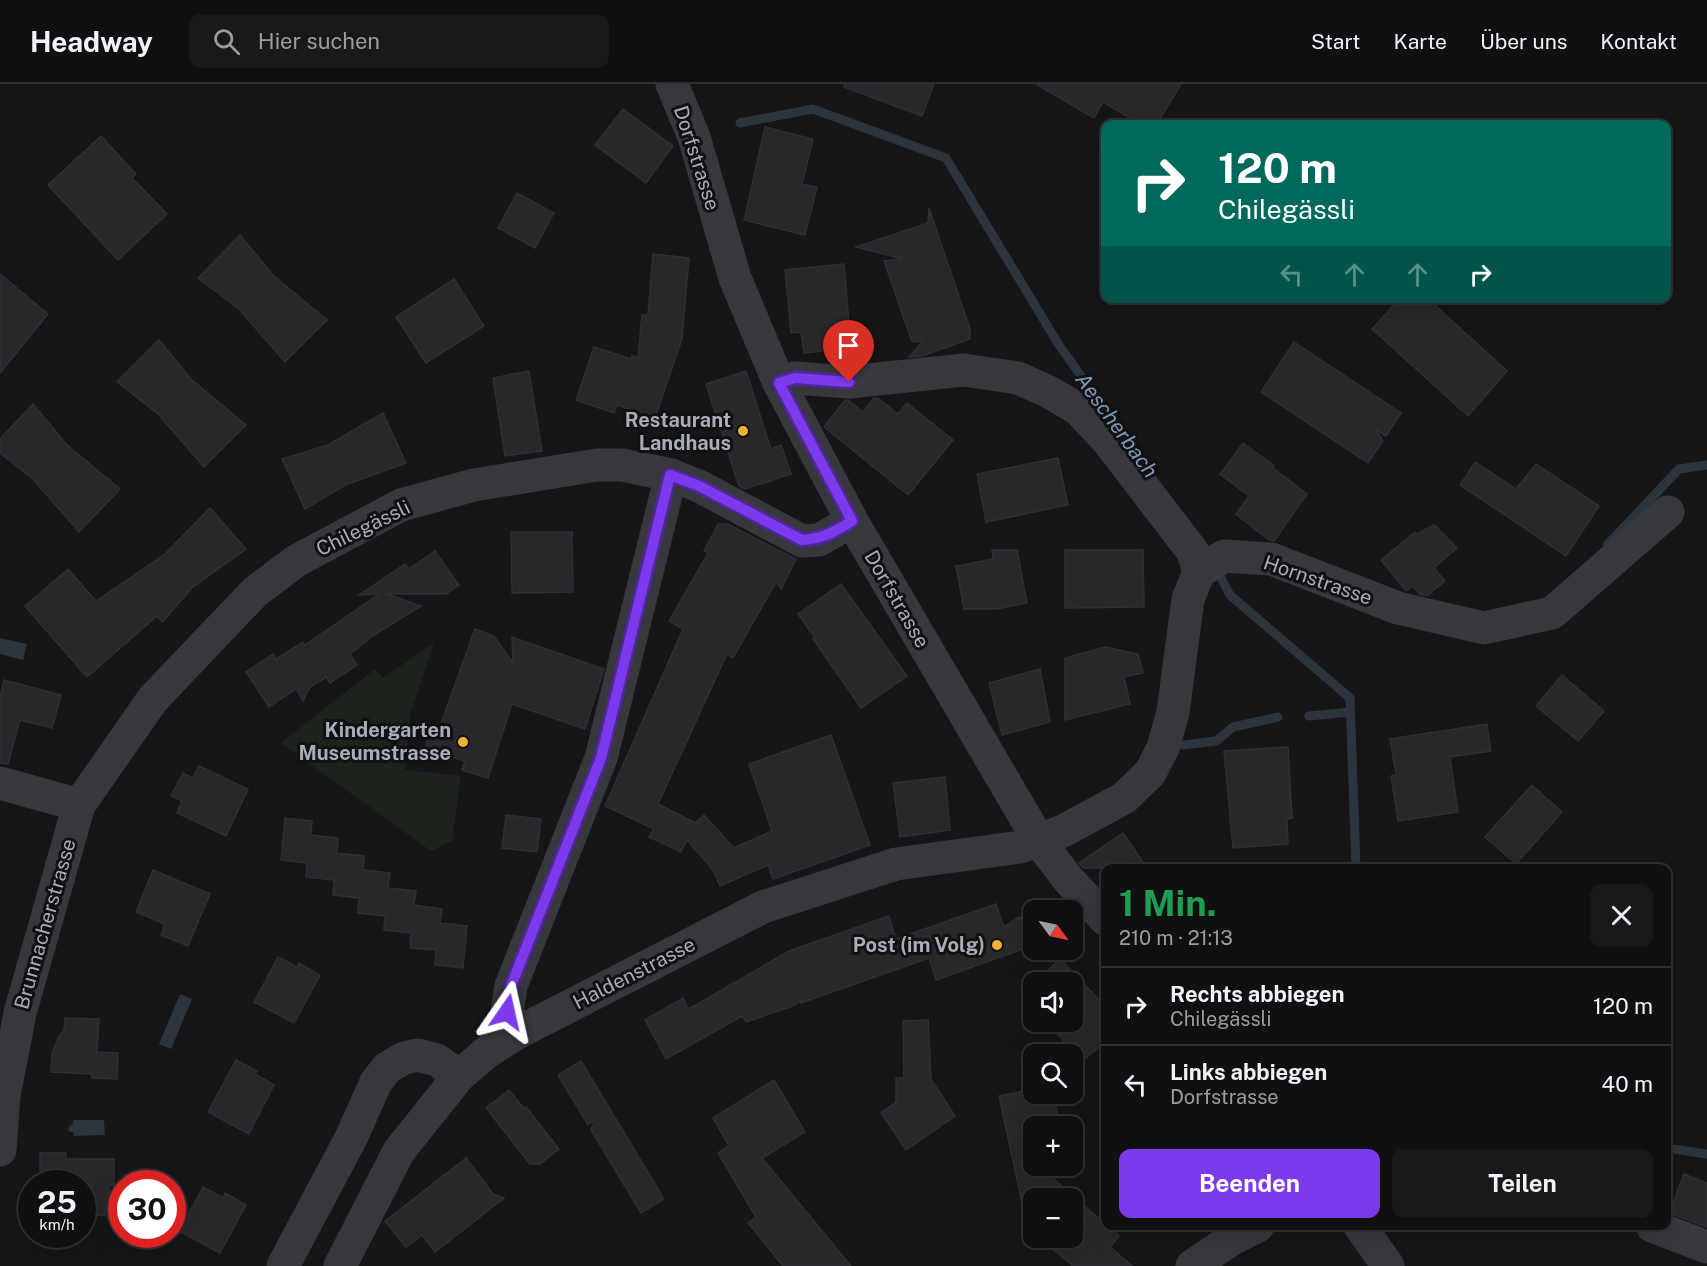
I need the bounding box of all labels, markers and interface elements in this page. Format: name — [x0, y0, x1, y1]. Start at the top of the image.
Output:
search box — [189, 14, 609, 68]
text: Headway — [30, 25, 153, 58]
icon: search — [210, 25, 243, 58]
text: Hier suchen — [258, 28, 380, 54]
text: Start — [1311, 29, 1360, 54]
text: Karte — [1393, 29, 1447, 54]
text: Über uns — [1480, 29, 1567, 54]
text: Kontakt — [1600, 29, 1677, 54]
street label: Dorfstrasse — [669, 103, 725, 213]
text: 120 m — [1218, 143, 1337, 192]
icon: right — [1119, 144, 1197, 222]
text: Chilegässli — [1218, 193, 1355, 225]
icon: left — [1275, 258, 1308, 291]
icon: ahead — [1338, 258, 1371, 291]
icon: ahead — [1401, 258, 1434, 291]
icon: right — [1464, 258, 1497, 291]
pin — [823, 320, 874, 382]
icon: arrive — [832, 329, 865, 362]
water label: Aescherbach — [1071, 368, 1163, 482]
place label: Restaurant Landhaus — [625, 408, 731, 455]
marker: Restaurant Landhaus — [736, 424, 750, 438]
street label: Chilegässli — [312, 495, 414, 561]
street label: Dorfstrasse — [859, 546, 935, 652]
street label: Hornstrasse — [1260, 550, 1376, 610]
place label: Kindergarten Museumstrasse — [298, 718, 451, 765]
marker: Kindergarten Museumstrasse — [456, 735, 470, 749]
street label: Brunnacherstrasse — [9, 836, 81, 1012]
text: 1 Min. — [1119, 882, 1216, 924]
button: close — [1590, 884, 1653, 947]
north arrow — [1023, 900, 1083, 960]
map controls — [1023, 900, 1083, 1248]
text: 210 m · 21:13 — [1119, 926, 1233, 950]
street label: Haldenstrasse — [569, 932, 699, 1014]
place label: Post (im Volg) — [853, 933, 985, 957]
marker: Post (im Volg) — [990, 938, 1004, 952]
button: sound — [1023, 972, 1083, 1032]
position arrow — [475, 980, 539, 1044]
text: Rechts abbiegen — [1170, 981, 1345, 1007]
icon: right — [1119, 990, 1152, 1023]
text: 120 m — [1593, 993, 1653, 1019]
text: Chilegässli — [1170, 1007, 1271, 1031]
button: search — [1023, 1044, 1083, 1104]
text: Links abbiegen — [1170, 1059, 1327, 1085]
icon: left — [1119, 1068, 1152, 1101]
text: 40 m — [1601, 1071, 1653, 1097]
text: Dorfstrasse — [1170, 1085, 1279, 1109]
button: + — [1023, 1116, 1083, 1176]
button: Beenden — [1119, 1149, 1380, 1218]
button: Teilen — [1392, 1149, 1653, 1218]
speed limit sign: 30 — [108, 1170, 186, 1248]
text: 25 — [37, 1184, 77, 1220]
button: − — [1023, 1188, 1083, 1248]
text: km/h — [39, 1216, 75, 1233]

